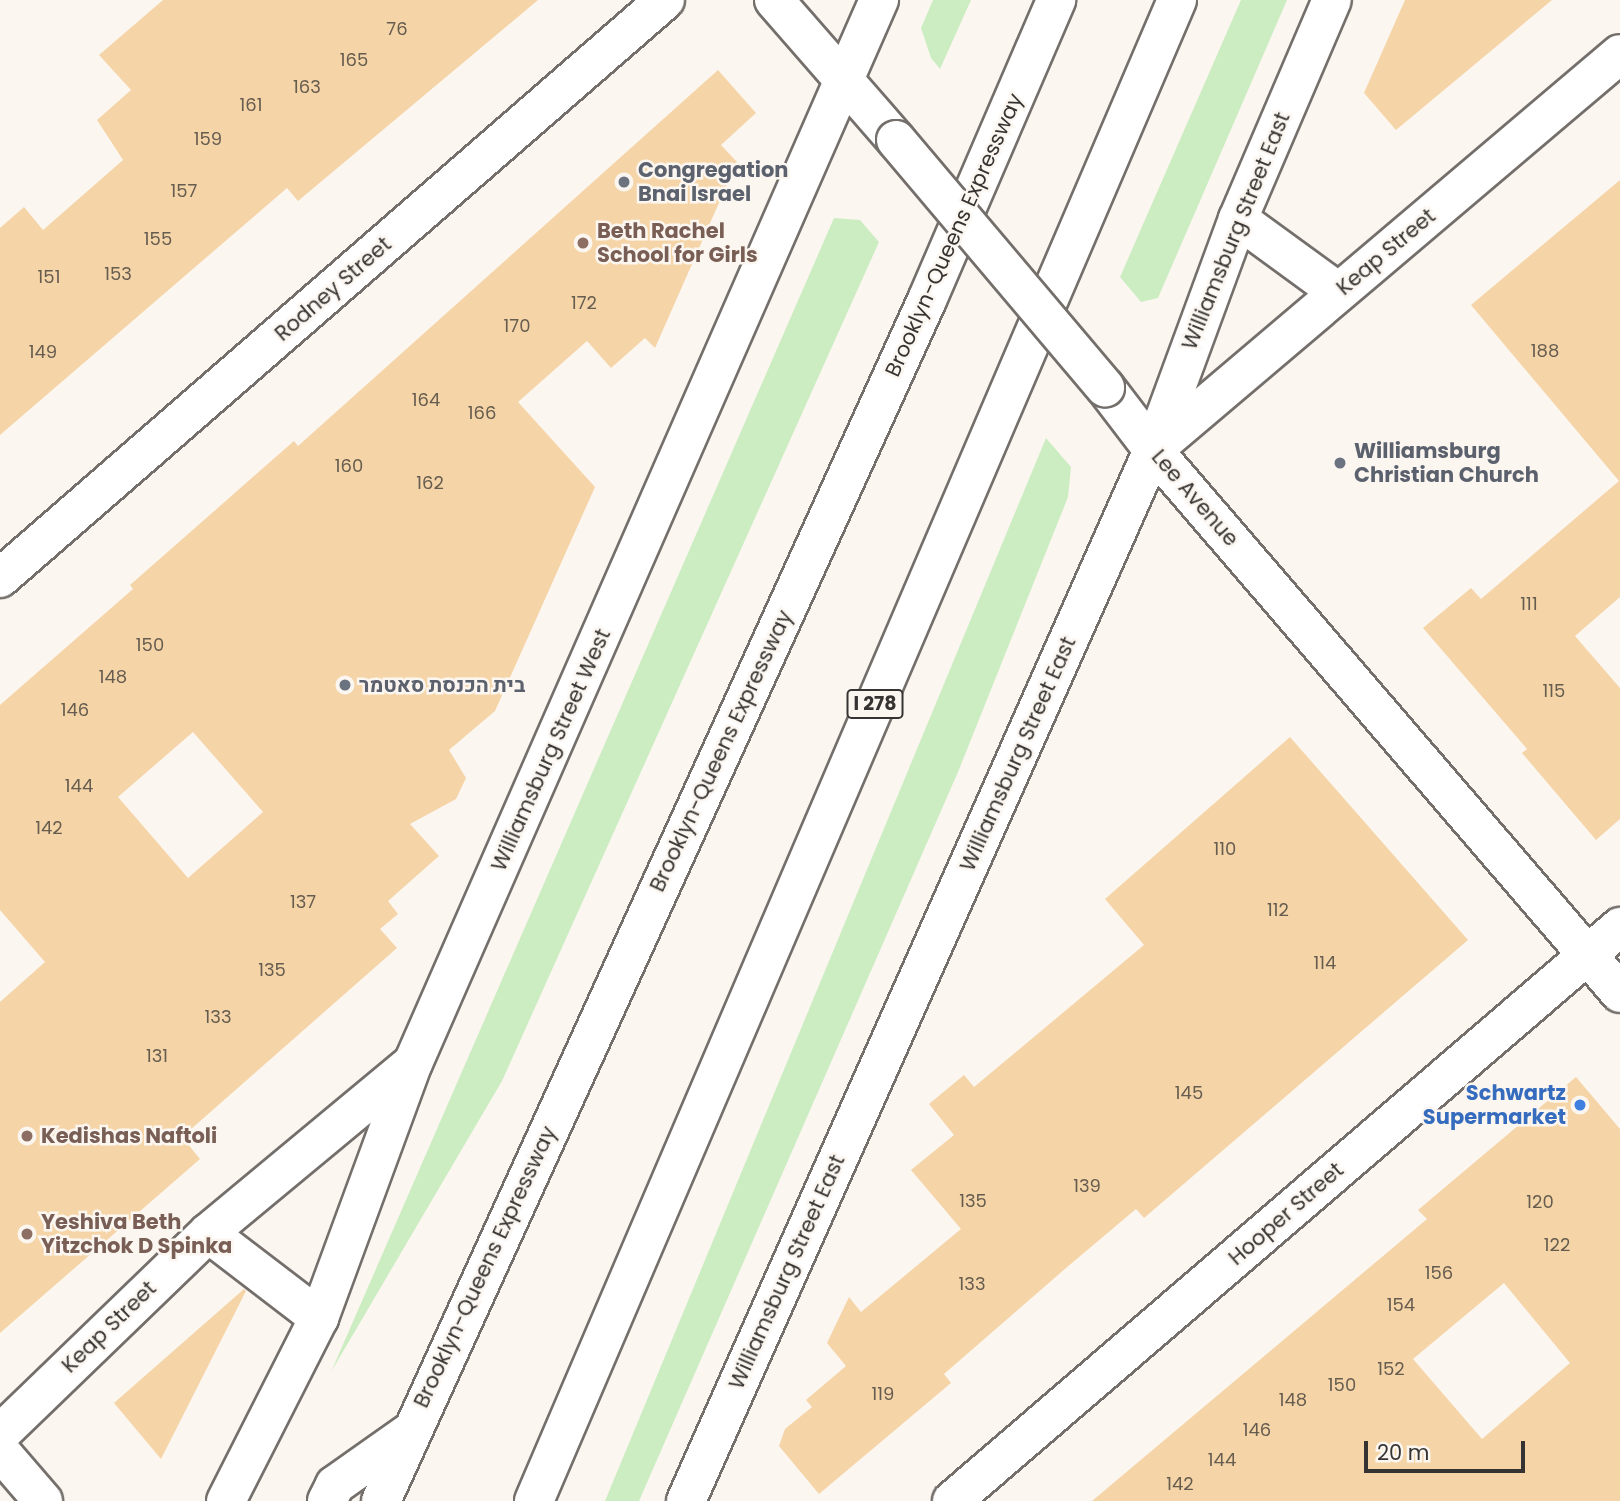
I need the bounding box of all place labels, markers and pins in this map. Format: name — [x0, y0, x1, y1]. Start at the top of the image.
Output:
place label: Congregation Bnai Israel — [638, 157, 788, 207]
marker: Congregation Bnai Israel — [616, 174, 632, 190]
place label: Beth Rachel School for Girls — [597, 218, 758, 268]
marker: Beth Rachel School for Girls — [575, 235, 591, 251]
place label: Williamsburg Christian Church — [1354, 438, 1539, 488]
marker: Williamsburg Christian Church — [1332, 455, 1348, 471]
place label: בית הכנסת סאטמר — [359, 672, 525, 698]
marker: בית הכנסת סאטמר — [337, 677, 353, 693]
place label: Schwartz Supermarket — [1423, 1080, 1566, 1130]
marker: Schwartz Supermarket — [1572, 1097, 1588, 1113]
place label: Kedishas Naftoli — [41, 1123, 217, 1149]
marker: Kedishas Naftoli — [19, 1128, 35, 1144]
place label: Yeshiva Beth Yitzchok D Spinka — [41, 1209, 232, 1259]
marker: Yeshiva Beth Yitzchok D Spinka — [19, 1226, 35, 1242]

